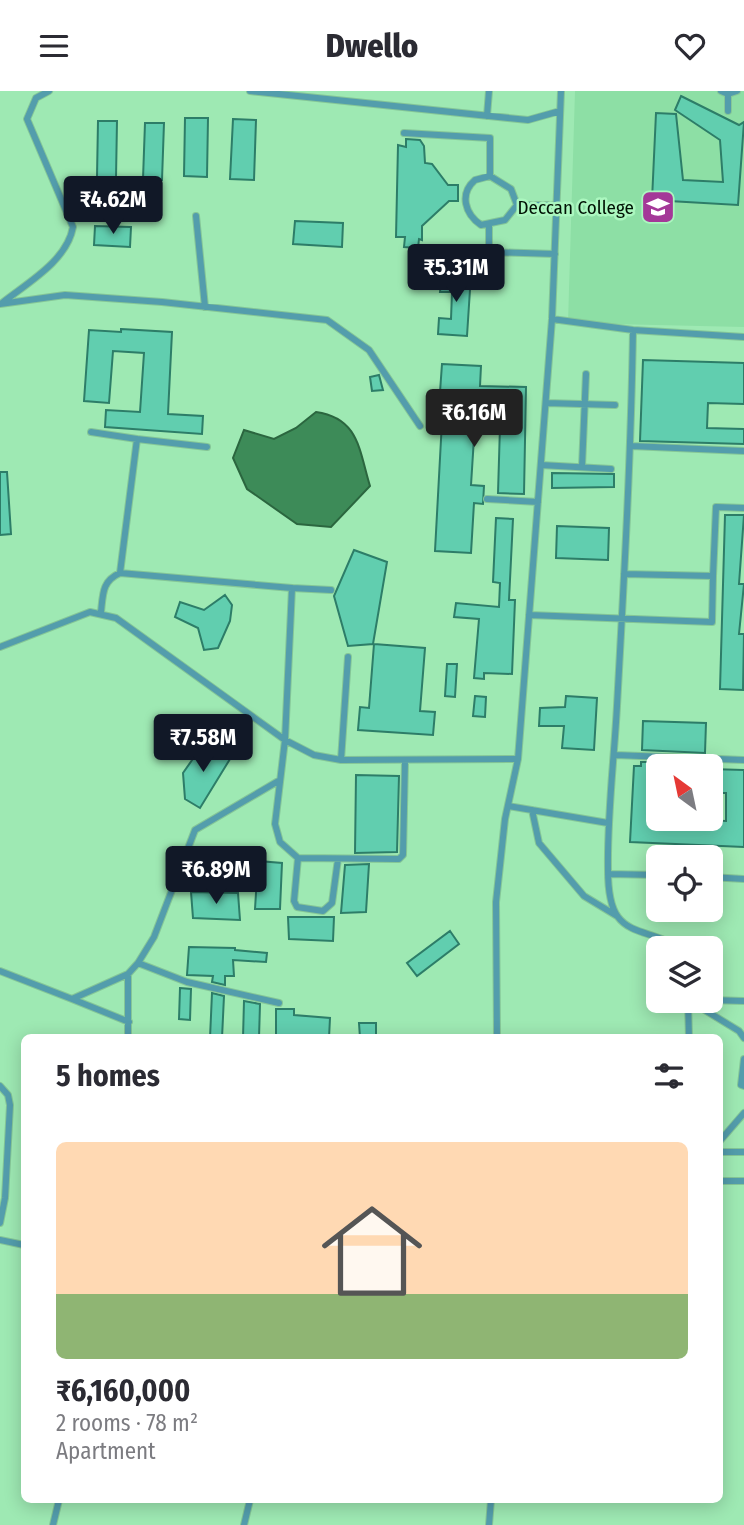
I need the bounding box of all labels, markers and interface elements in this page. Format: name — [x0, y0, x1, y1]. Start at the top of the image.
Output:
icon: menu — [35, 27, 73, 65]
text: Dwello — [326, 27, 418, 65]
icon: heart — [671, 27, 709, 65]
pin: ₹4.62M — [56, 177, 170, 236]
text: ₹4.62M — [80, 185, 146, 213]
school or university icon: Deccan College — [639, 188, 677, 226]
place label: Deccan College — [517, 196, 634, 219]
pin: ₹5.31M — [399, 245, 513, 304]
text: ₹5.31M — [424, 253, 488, 281]
pin: ₹6.16M — [417, 389, 531, 449]
text: ₹6.16M — [442, 398, 506, 426]
pin: ₹7.58M — [146, 715, 260, 774]
text: ₹7.58M — [170, 723, 236, 751]
north arrow — [646, 754, 723, 831]
map controls — [646, 754, 723, 1013]
button: locate — [646, 845, 723, 922]
pin: ₹6.89M — [159, 847, 273, 906]
text: ₹6.89M — [182, 855, 250, 883]
button: layers — [646, 936, 723, 1013]
icon: filters — [650, 1057, 688, 1095]
text: 5 homes — [56, 1058, 160, 1094]
icon: home — [309, 1188, 435, 1314]
text: ₹6,160,000 — [56, 1373, 190, 1409]
text: 2 rooms · 78 m² — [56, 1409, 198, 1437]
text: Apartment — [56, 1437, 156, 1465]

